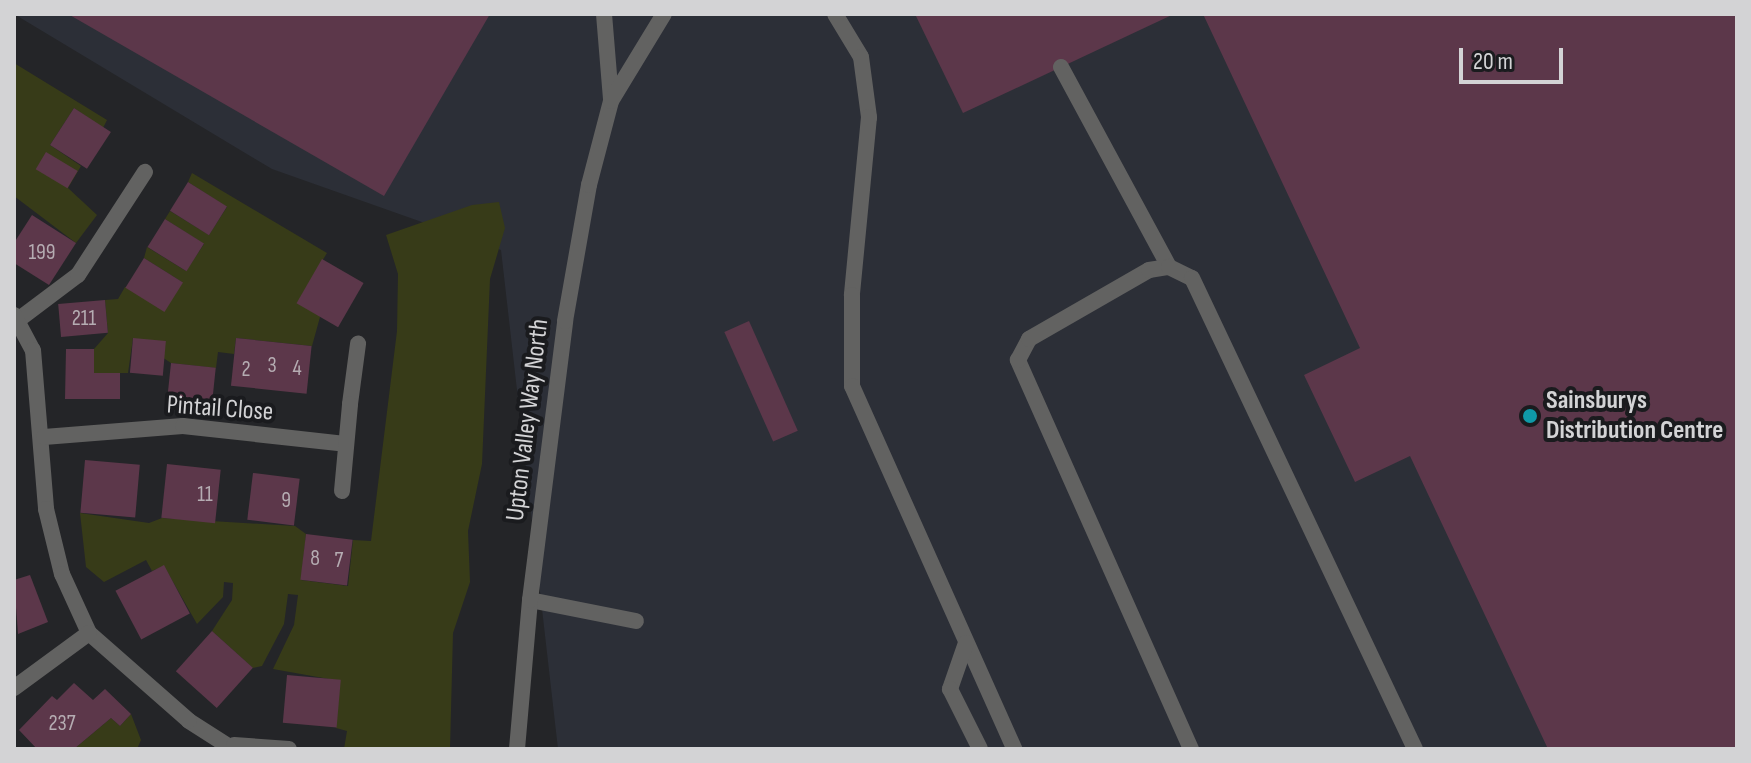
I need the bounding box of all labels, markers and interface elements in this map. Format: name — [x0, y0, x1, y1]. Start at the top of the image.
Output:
scale bar — [1463, 32, 1567, 82]
text: 20 m — [1473, 47, 1513, 76]
house number: 199 — [28, 240, 56, 266]
house number: 211 — [72, 306, 96, 332]
street label: Upton Valley Way North — [500, 317, 556, 523]
house number: 3 — [267, 353, 277, 379]
house number: 4 — [292, 356, 302, 382]
house number: 2 — [241, 357, 251, 383]
place label: Sainsburys Distribution Centre — [1546, 385, 1723, 446]
street label: Pintail Close — [166, 390, 274, 428]
marker: Sainsburys Distribution Centre — [1521, 407, 1539, 425]
house number: 11 — [197, 482, 213, 508]
house number: 9 — [281, 488, 291, 514]
house number: 8 — [310, 546, 320, 572]
house number: 7 — [335, 548, 343, 574]
house number: 237 — [48, 711, 76, 737]

